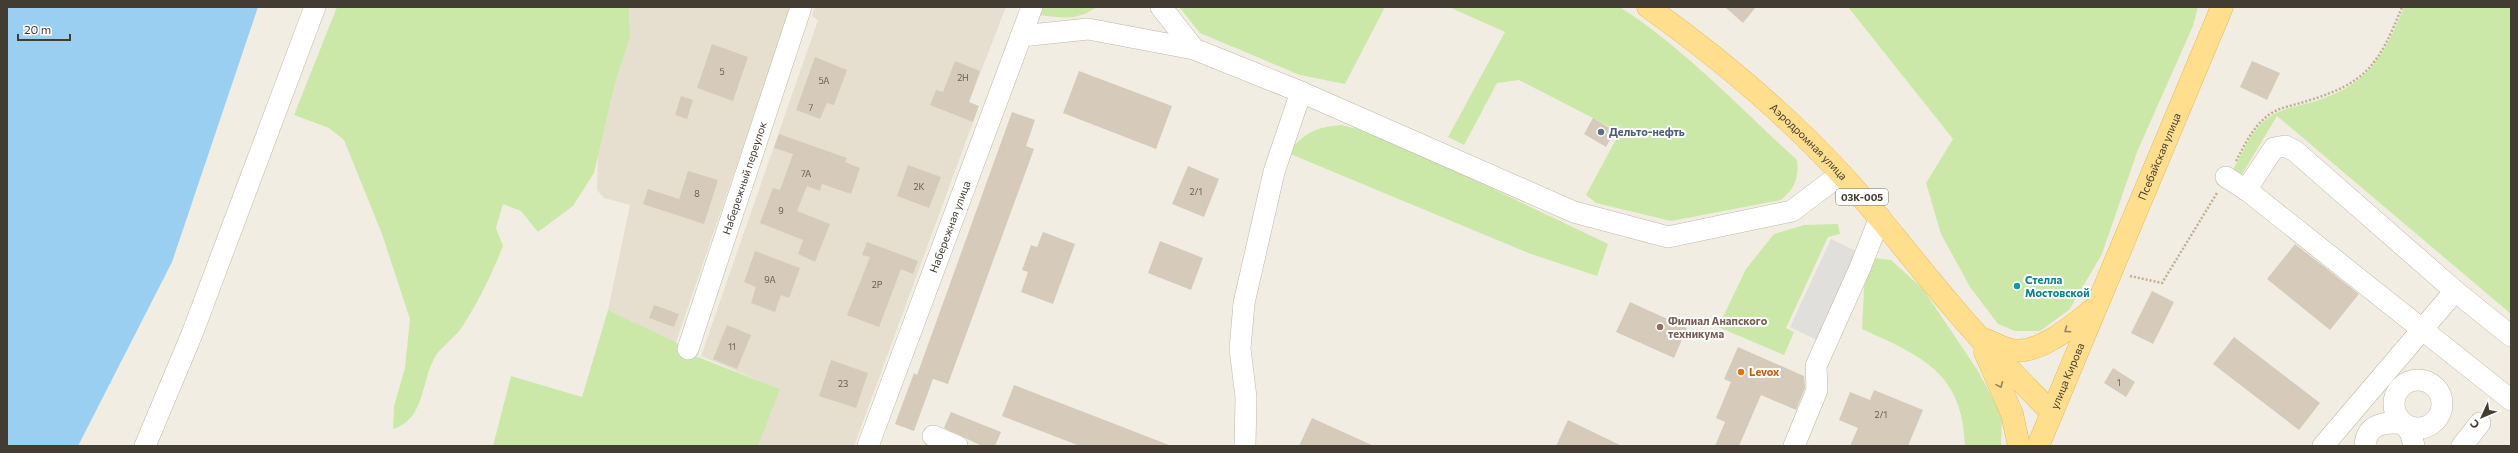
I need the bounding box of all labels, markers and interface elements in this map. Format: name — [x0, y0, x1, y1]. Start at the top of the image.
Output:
scale bar — [18, 16, 70, 42]
text: 20 m — [24, 22, 51, 36]
house number: 5 — [719, 66, 725, 77]
house number: 2Н — [957, 72, 969, 83]
house number: 5А — [818, 75, 830, 86]
street label: Аэродромная улица — [1768, 100, 1850, 182]
house number: 7 — [809, 102, 814, 113]
street label: Псебайская улица — [2135, 111, 2183, 202]
street label: Набережный переулок — [719, 120, 769, 236]
place label: Дельто-нефть — [1609, 125, 1685, 138]
marker: Дельто-нефть — [1596, 127, 1606, 137]
house number: 7А — [801, 168, 811, 179]
street label: Набережная улица — [926, 179, 973, 275]
house number: 2К — [913, 181, 925, 192]
house number: 2/1 — [1190, 186, 1202, 197]
house number: 8 — [694, 188, 700, 199]
road number: 03К-005 — [1836, 189, 1888, 205]
house number: 9 — [778, 205, 784, 216]
place label: Стелла Мостовской — [2025, 273, 2090, 299]
house number: 9А — [764, 274, 776, 285]
house number: 2Р — [872, 279, 883, 290]
marker: Стелла Мостовской — [2012, 281, 2022, 291]
place label: Филиал Анапского техникума — [1668, 314, 1768, 340]
marker: Филиал Анапского техникума — [1655, 322, 1665, 332]
one-way arrow — [2064, 325, 2071, 332]
house number: 11 — [728, 341, 736, 352]
street label: улица Кирова — [2047, 341, 2087, 411]
place label: Levox — [1749, 365, 1780, 378]
marker: Levox — [1736, 367, 1746, 377]
house number: 1 — [2117, 377, 2121, 388]
house number: 2З — [838, 378, 848, 389]
one-way arrow — [1996, 381, 2004, 388]
north arrow — [2462, 397, 2502, 437]
house number: 2/1 — [1875, 409, 1887, 420]
text: С — [2467, 417, 2482, 432]

